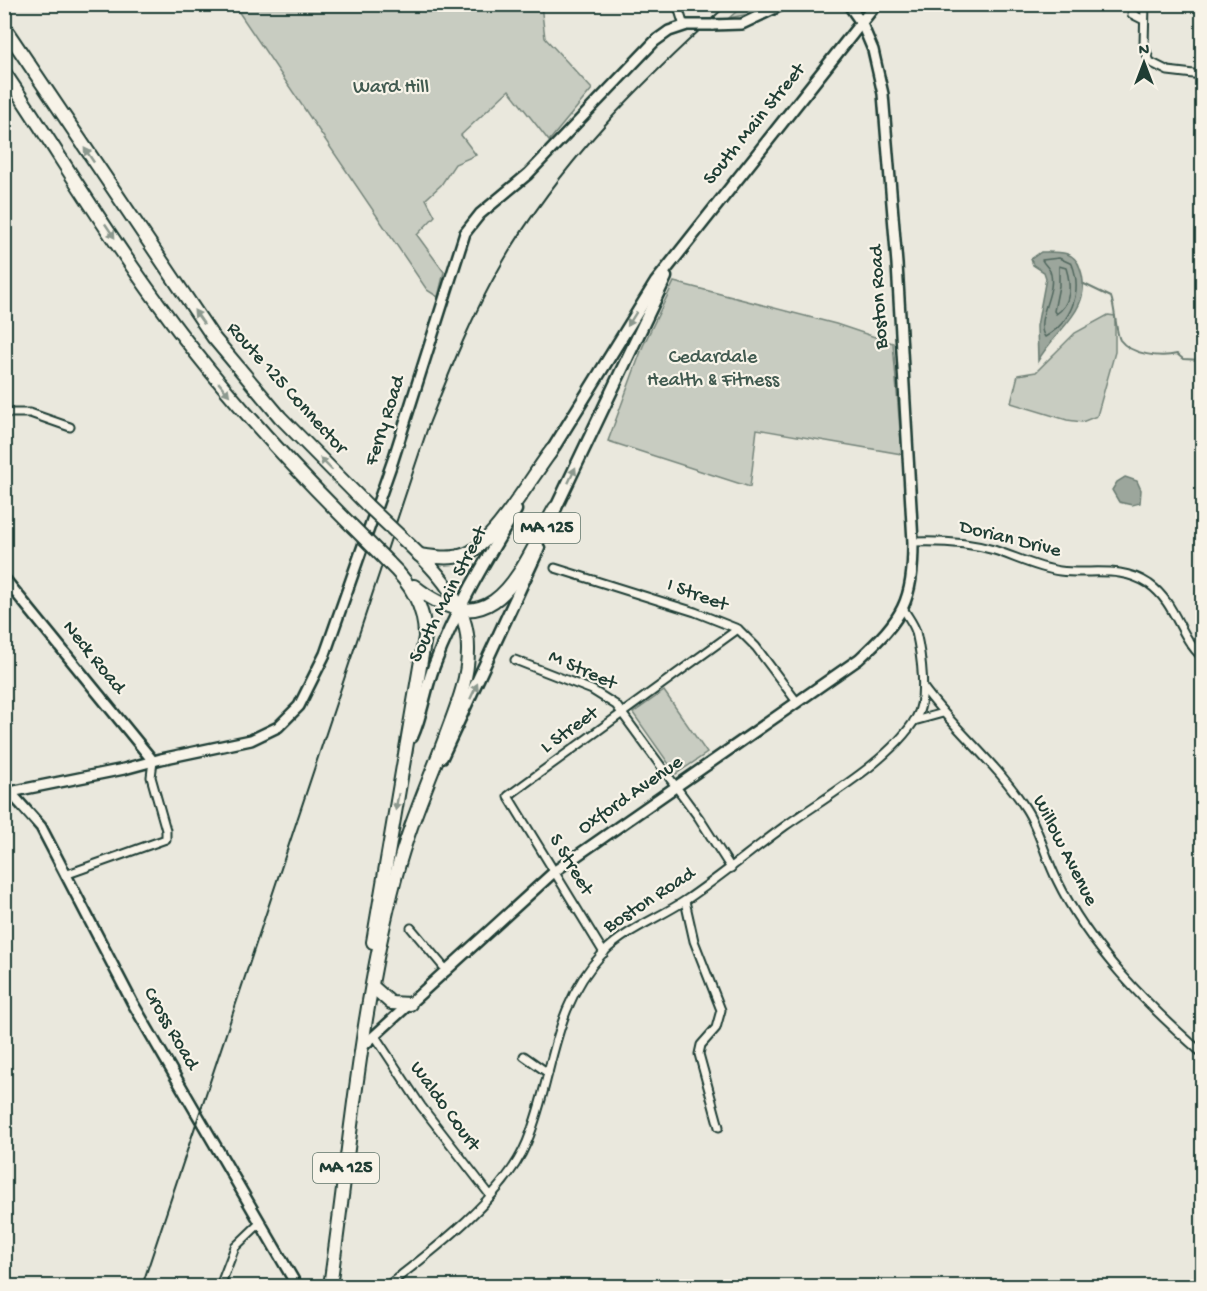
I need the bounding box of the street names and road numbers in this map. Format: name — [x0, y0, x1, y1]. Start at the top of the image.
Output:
street label: South Main Street — [699, 58, 812, 190]
street label: Boston Road — [866, 242, 894, 351]
street label: Route 125 Connector — [221, 318, 353, 461]
street label: Ferry Road — [360, 371, 412, 470]
road number: MA 125 — [514, 513, 580, 543]
street label: Dorian Drive — [955, 516, 1064, 564]
street label: South Main Street — [405, 522, 494, 667]
street label: I Street — [664, 574, 732, 618]
street label: Neck Road — [57, 617, 131, 701]
street label: M Street — [544, 646, 621, 697]
street label: L Street — [537, 701, 605, 760]
street label: Oxford Avenue — [574, 751, 688, 841]
street label: Willow Avenue — [1026, 792, 1102, 911]
street label: S Street — [543, 830, 598, 901]
street label: Boston Road — [599, 862, 702, 940]
street label: Cross Road — [137, 984, 204, 1076]
street label: Waldo Court — [404, 1058, 485, 1158]
road number: MA 125 — [313, 1153, 379, 1183]

